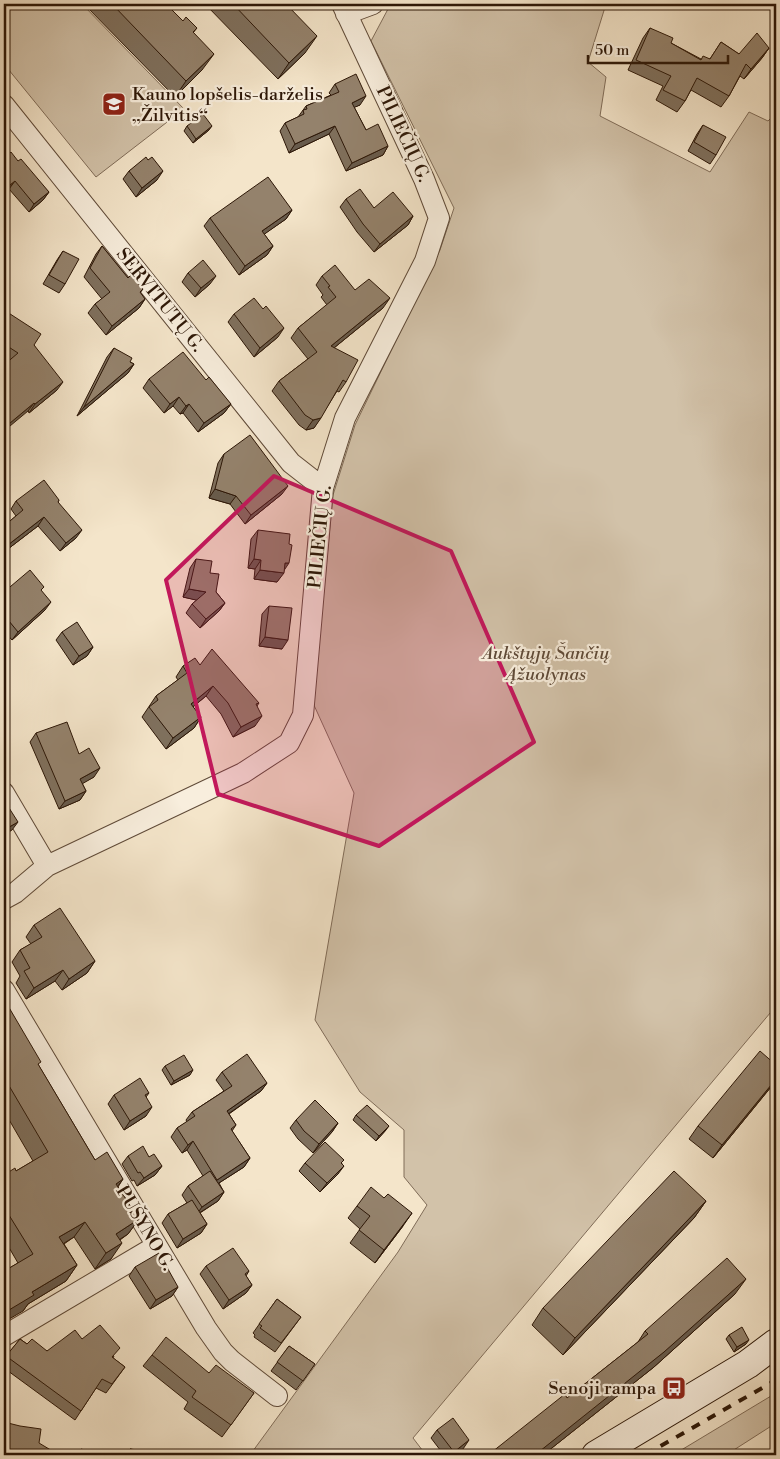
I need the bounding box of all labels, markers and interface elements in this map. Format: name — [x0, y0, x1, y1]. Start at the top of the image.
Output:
scale bar — [588, 32, 728, 64]
text: 50 m — [595, 41, 629, 60]
street label: PILIEČIŲ G. — [371, 82, 435, 186]
place label: Kauno lopšelis-darželis „Žilvitis“ — [132, 83, 323, 127]
school or university icon: Kauno lopšelis-darželis „Žilvitis“ — [101, 91, 127, 117]
street label: SERVITUTŲ G. — [111, 243, 209, 357]
street label: PILIEČIŲ G. — [303, 484, 337, 590]
park label: Aukštųjų Šančių Ąžuolynas — [481, 642, 610, 686]
street label: PUŠYNO G. — [111, 1181, 179, 1275]
bus stop icon: Senoji rampa — [661, 1375, 687, 1401]
place label: Senoji rampa — [548, 1377, 657, 1400]

